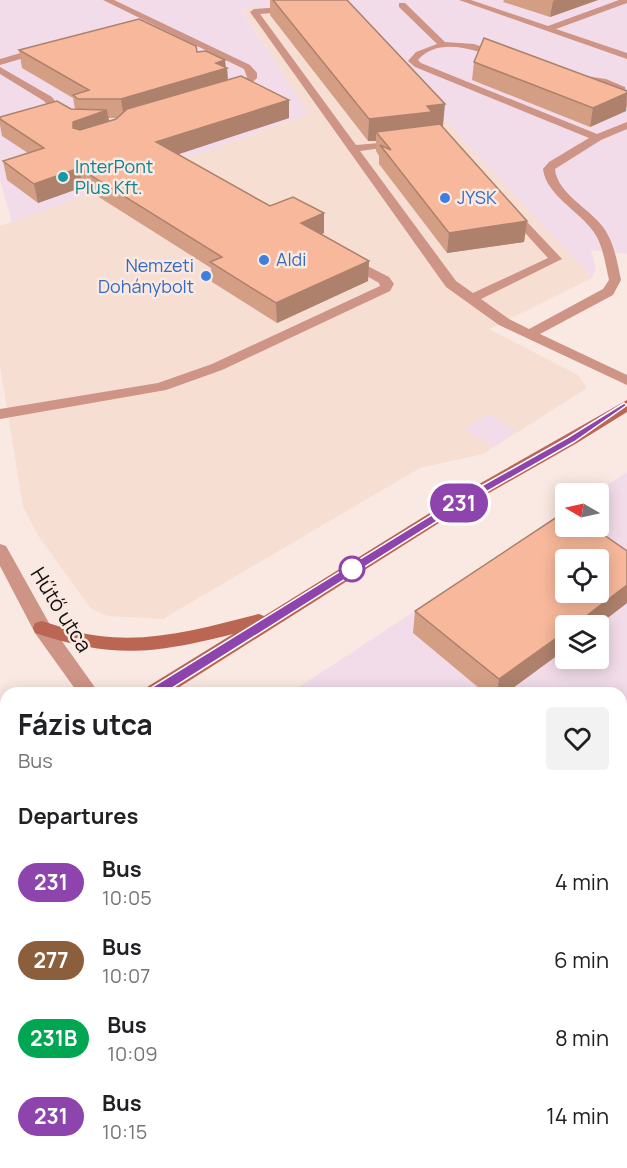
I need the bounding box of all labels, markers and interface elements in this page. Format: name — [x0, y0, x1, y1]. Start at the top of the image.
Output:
place label: InterPont Plus Kft. — [75, 154, 153, 199]
marker: InterPont Plus Kft. — [56, 170, 70, 184]
place label: JYSK — [457, 185, 497, 209]
marker: JYSK — [438, 191, 452, 205]
place label: Aldi — [276, 247, 306, 271]
place label: Nemzeti Dohánybolt — [98, 253, 194, 298]
marker: Aldi — [257, 253, 271, 267]
marker: Nemzeti Dohánybolt — [199, 269, 213, 283]
north arrow — [555, 483, 609, 537]
map controls — [555, 483, 609, 669]
line badge: 231 — [424, 484, 494, 522]
text: 231 — [442, 489, 476, 517]
button: locate — [555, 549, 609, 603]
unlabelled marker — [339, 556, 365, 582]
street label: Hűtő utca — [25, 562, 99, 657]
button: layers — [555, 615, 609, 669]
text: Fázis utca — [18, 705, 153, 743]
button: heart — [546, 707, 609, 770]
text: Bus — [18, 747, 53, 774]
text: Departures — [18, 801, 138, 831]
text: Bus — [102, 854, 142, 884]
text: 4 min — [555, 867, 609, 897]
text: 231 — [34, 868, 68, 896]
text: 10:05 — [102, 884, 152, 911]
text: Bus — [102, 932, 142, 962]
text: 6 min — [554, 945, 609, 975]
text: 277 — [33, 946, 69, 974]
text: 10:07 — [102, 962, 150, 989]
text: Bus — [107, 1010, 147, 1040]
text: 8 min — [555, 1023, 609, 1053]
text: 231B — [30, 1024, 77, 1052]
text: 10:09 — [107, 1040, 158, 1067]
text: Bus — [102, 1088, 142, 1118]
text: 14 min — [546, 1101, 609, 1131]
text: 231 — [34, 1102, 68, 1130]
text: 10:15 — [102, 1118, 147, 1145]

